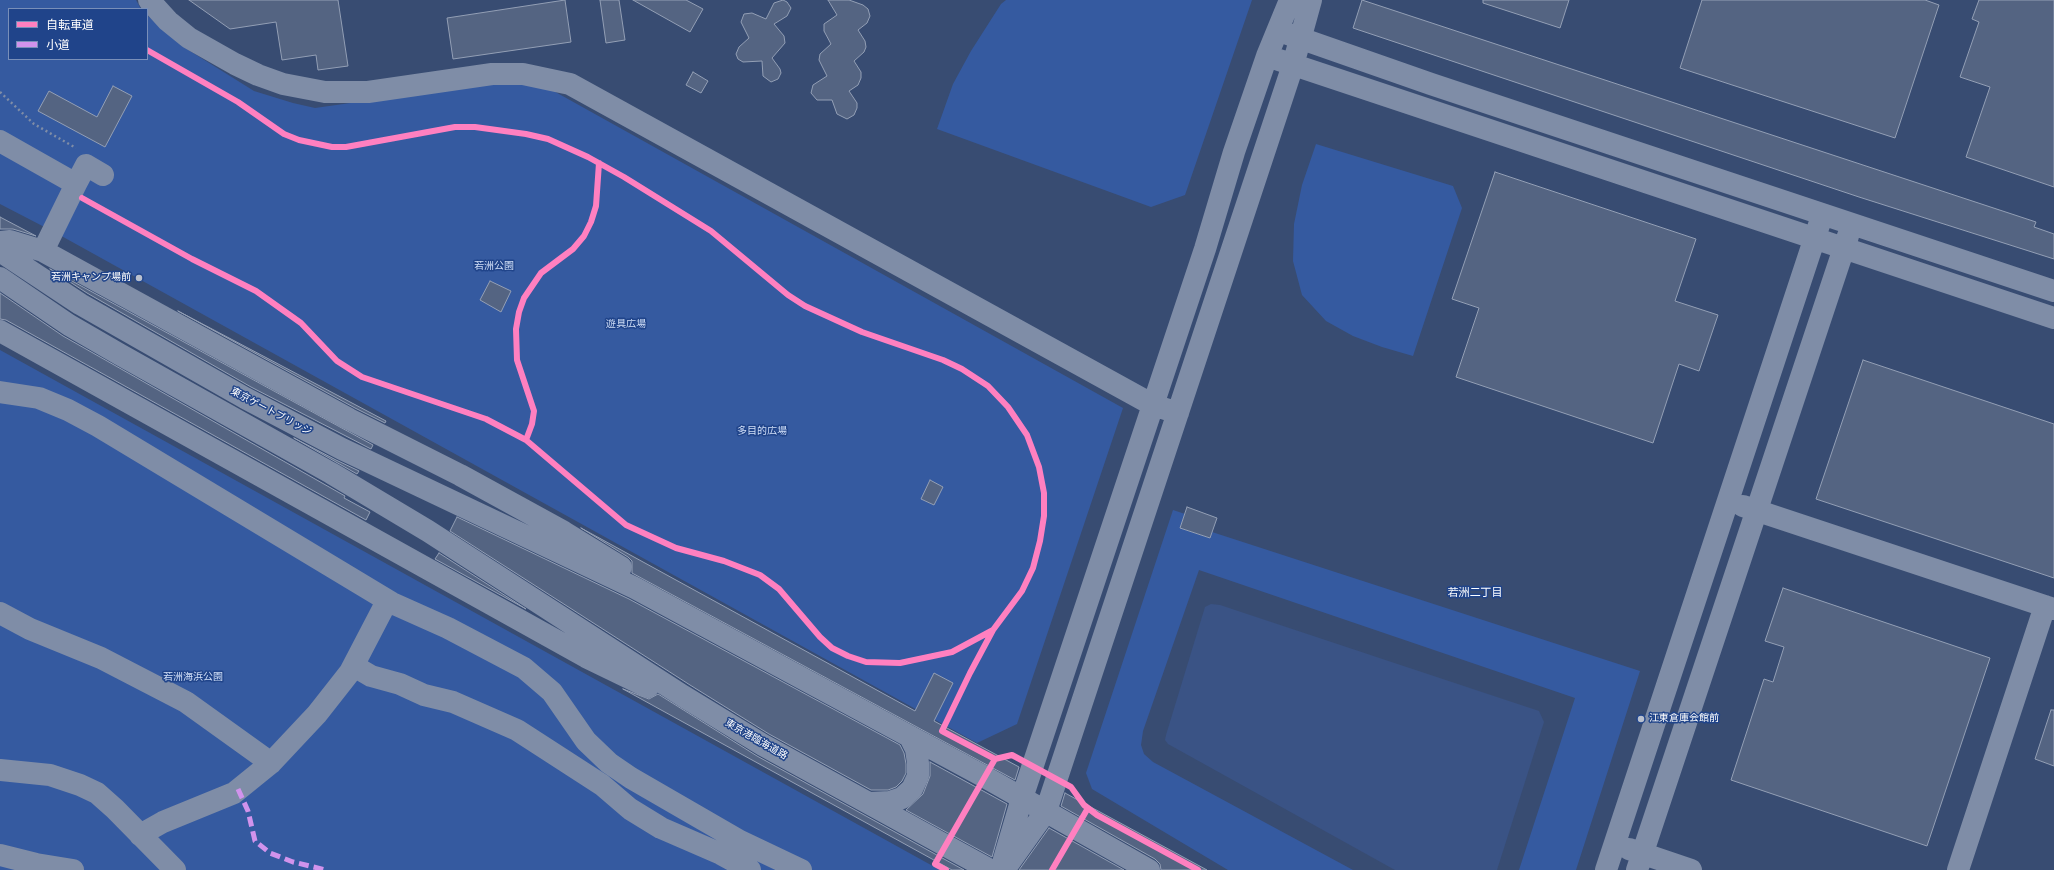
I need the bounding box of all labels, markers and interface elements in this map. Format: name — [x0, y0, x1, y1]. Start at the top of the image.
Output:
legend — [8, 8, 148, 60]
text: 自転車道 — [46, 15, 94, 34]
text: 小道 — [46, 35, 70, 54]
park label: 若洲公園 — [474, 261, 514, 273]
place label: 若洲キャンプ場前 — [51, 272, 131, 284]
marker: 若洲キャンプ場前 — [134, 273, 144, 283]
park label: 遊具広場 — [606, 319, 646, 331]
street label: 東京ゲートブリッジ — [228, 386, 314, 438]
park label: 多目的広場 — [737, 426, 787, 438]
district label: 若洲二丁目 — [1448, 586, 1502, 600]
park label: 若洲海浜公園 — [163, 672, 223, 684]
place label: 江東倉庫会館前 — [1649, 713, 1719, 725]
marker: 江東倉庫会館前 — [1636, 714, 1646, 724]
street label: 東京港臨海道路 — [723, 717, 789, 763]

